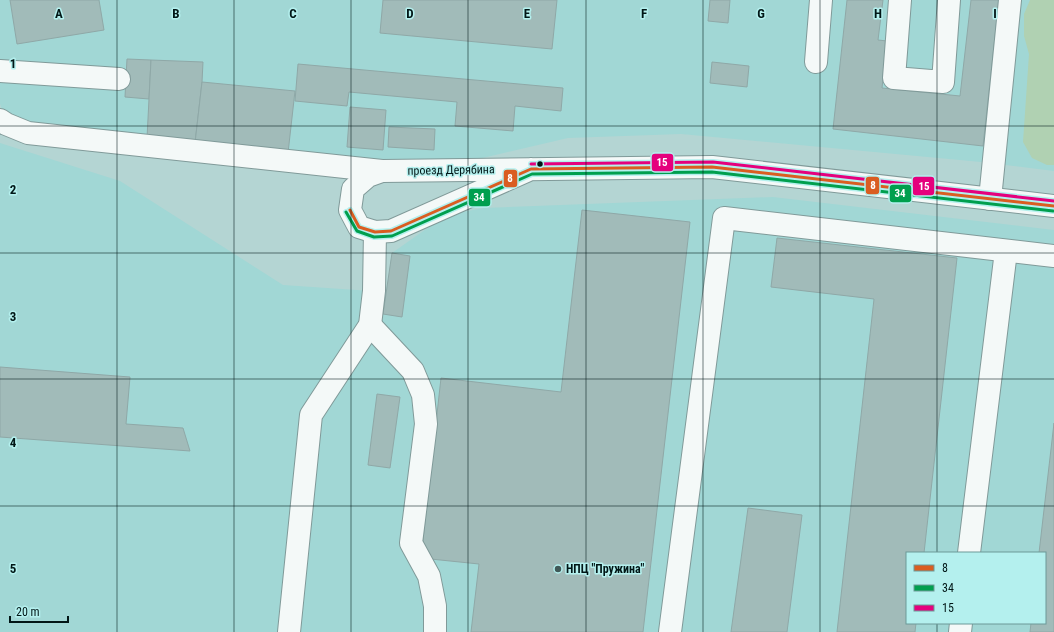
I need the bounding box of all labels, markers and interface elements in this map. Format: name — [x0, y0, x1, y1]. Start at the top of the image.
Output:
text: A — [55, 6, 63, 21]
text: B — [172, 6, 180, 21]
text: C — [289, 6, 297, 21]
text: D — [406, 6, 414, 21]
text: E — [524, 6, 531, 21]
text: F — [641, 6, 647, 21]
text: G — [757, 6, 765, 21]
text: H — [874, 6, 882, 21]
text: I — [993, 6, 997, 21]
text: 1 — [10, 56, 16, 71]
line badge: 15 — [651, 153, 674, 172]
text: 15 — [656, 156, 668, 169]
unlabelled marker — [535, 159, 545, 169]
street label: проезд Дерябина — [407, 162, 495, 178]
line badge: 8 — [503, 169, 518, 188]
text: 8 — [507, 172, 513, 185]
line badge: 8 — [865, 176, 880, 195]
line badge: 15 — [912, 176, 935, 196]
text: 8 — [870, 179, 876, 192]
text: 15 — [918, 180, 930, 193]
text: 2 — [10, 182, 17, 197]
line badge: 34 — [889, 184, 912, 203]
text: 34 — [894, 187, 906, 200]
line badge: 34 — [468, 188, 491, 207]
text: 34 — [473, 191, 485, 204]
text: 3 — [10, 309, 16, 324]
text: 4 — [10, 435, 17, 450]
legend — [906, 552, 1046, 624]
text: 5 — [10, 561, 17, 576]
text: 8 — [942, 561, 948, 575]
place label: НПЦ "Пружина" — [566, 562, 645, 576]
marker: НПЦ "Пружина" — [553, 564, 563, 574]
text: 34 — [942, 581, 954, 595]
scale bar — [10, 598, 68, 624]
text: 15 — [942, 601, 954, 615]
text: 20 m — [16, 605, 40, 619]

